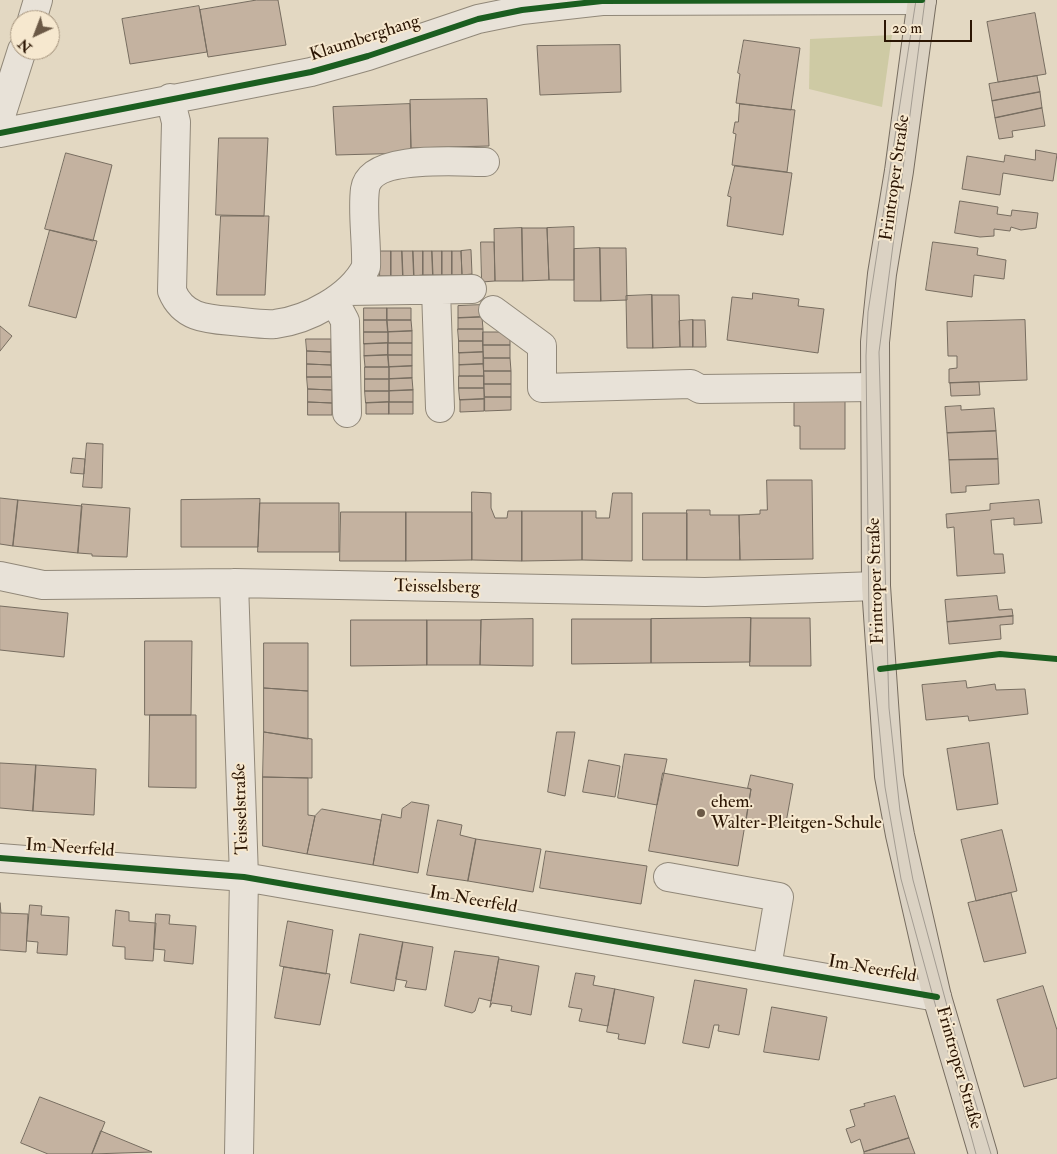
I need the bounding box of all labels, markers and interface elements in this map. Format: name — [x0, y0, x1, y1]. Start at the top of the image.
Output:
north arrow — [10, 10, 60, 60]
scale bar — [887, 10, 974, 42]
street label: Klaumberghang — [307, 11, 423, 67]
text: 20 m — [892, 19, 922, 38]
text: N — [15, 35, 36, 56]
street label: Frintroper Straße — [876, 114, 916, 242]
street label: Frintroper Straße — [864, 517, 890, 645]
street label: Teisselsberg — [394, 576, 480, 600]
street label: Teisselstraße — [230, 763, 254, 855]
place label: ehem. Walter-Pleitgen-Schule — [711, 792, 882, 834]
marker: ehem. Walter-Pleitgen-Schule — [695, 807, 707, 819]
street label: Im Neerfeld — [25, 835, 115, 863]
street label: Im Neerfeld — [427, 883, 519, 919]
street label: Im Neerfeld — [826, 952, 918, 988]
street label: Frintroper Straße — [930, 1004, 986, 1132]

